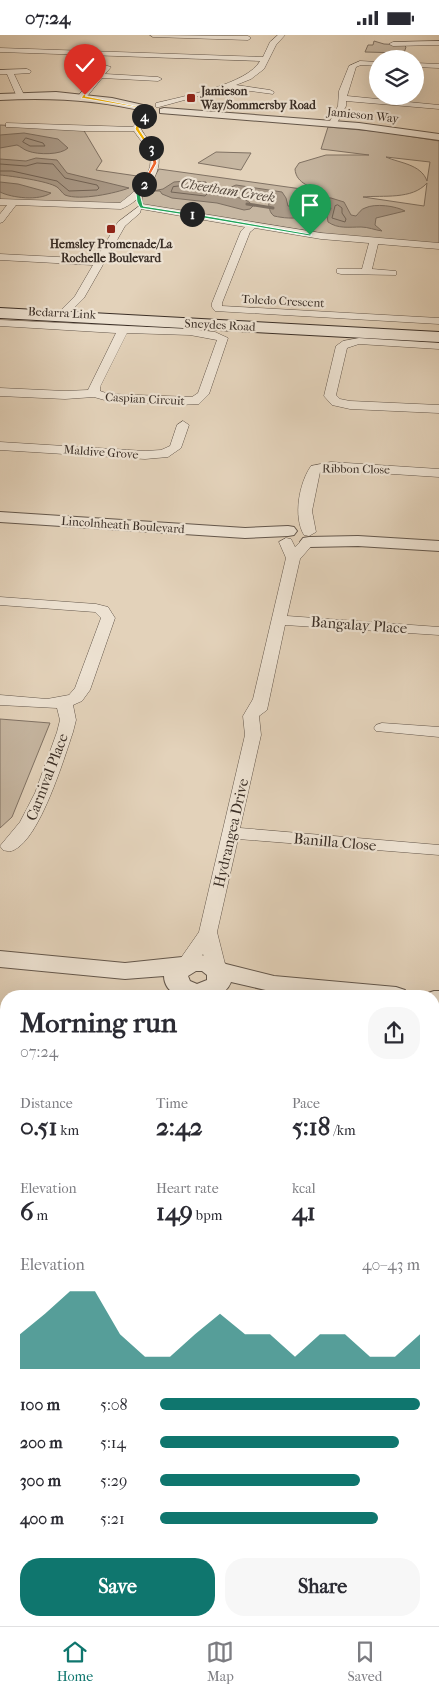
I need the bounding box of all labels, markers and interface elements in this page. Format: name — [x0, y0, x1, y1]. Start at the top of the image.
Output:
text: 07:24 — [25, 7, 70, 29]
pin — [64, 44, 106, 95]
map controls — [369, 50, 424, 105]
button: layers — [369, 50, 424, 105]
icon: check — [71, 51, 99, 79]
place label: Jamieson Way/Sommersby Road — [199, 84, 316, 113]
marker: Jamieson Way/Sommersby Road — [185, 92, 197, 104]
pin: 4 — [132, 103, 156, 129]
street label: Jamieson Way — [326, 104, 400, 126]
text: 4 — [140, 108, 149, 125]
pin: 3 — [138, 135, 164, 161]
text: 3 — [149, 140, 154, 157]
pin: 2 — [132, 171, 156, 197]
water label: Cheetham Creek — [179, 175, 276, 206]
text: 2 — [141, 176, 148, 193]
pin — [289, 184, 331, 235]
icon: arrive — [296, 191, 324, 219]
pin: 1 — [180, 201, 204, 227]
text: 1 — [190, 206, 195, 223]
marker: Hemsley Promenade/La Rochelle Boulevard — [105, 223, 117, 235]
place label: Hemsley Promenade/La Rochelle Boulevard — [50, 237, 173, 265]
street label: Toledo Crescent — [241, 292, 326, 310]
street label: Bedarra Link — [28, 304, 97, 322]
street label: Sneydes Road — [184, 316, 256, 334]
street label: Caspian Circuit — [105, 390, 186, 408]
street label: Maldive Grove — [63, 442, 139, 462]
street label: Ribbon Close — [322, 461, 390, 477]
street label: Lincolnheath Boulevard — [61, 514, 186, 536]
street label: Bangalay Place — [310, 613, 408, 637]
street label: Carnival Place — [22, 730, 72, 823]
street label: Hydrangea Drive — [210, 776, 252, 889]
street label: Banilla Close — [293, 829, 378, 855]
text: Morning run — [20, 1006, 177, 1039]
button: share — [368, 1007, 420, 1059]
text: 07:24 — [20, 1042, 58, 1061]
text: Distance — [20, 1095, 73, 1112]
text: Time — [156, 1095, 188, 1112]
text: Pace — [292, 1095, 320, 1112]
text: 0.51 — [20, 1112, 57, 1141]
text: 2:42 — [156, 1112, 203, 1141]
text: 5:18 — [292, 1112, 330, 1141]
text: km — [57, 1122, 79, 1139]
text: /km — [330, 1122, 356, 1139]
text: Elevation — [20, 1180, 77, 1197]
text: Heart rate — [156, 1180, 219, 1197]
text: kcal — [292, 1180, 316, 1197]
text: 6 — [20, 1197, 34, 1226]
text: 149 — [156, 1197, 193, 1226]
text: 41 — [292, 1197, 316, 1226]
text: m — [34, 1207, 48, 1224]
text: bpm — [193, 1207, 222, 1224]
text: Elevation — [20, 1255, 85, 1274]
text: 40–43 m — [362, 1255, 420, 1274]
text: 100 m — [20, 1395, 60, 1414]
text: 5:08 — [100, 1395, 128, 1414]
text: 200 m — [20, 1433, 63, 1452]
text: 5:14 — [100, 1433, 126, 1452]
text: 300 m — [20, 1471, 61, 1490]
text: 5:29 — [100, 1471, 127, 1490]
text: 400 m — [20, 1509, 64, 1528]
text: 5:21 — [100, 1509, 125, 1528]
button: Save — [20, 1558, 215, 1616]
button: Share — [225, 1558, 420, 1616]
tab: Home — [57, 1638, 93, 1685]
tab: Map — [206, 1638, 234, 1685]
tab: Saved — [348, 1638, 382, 1685]

